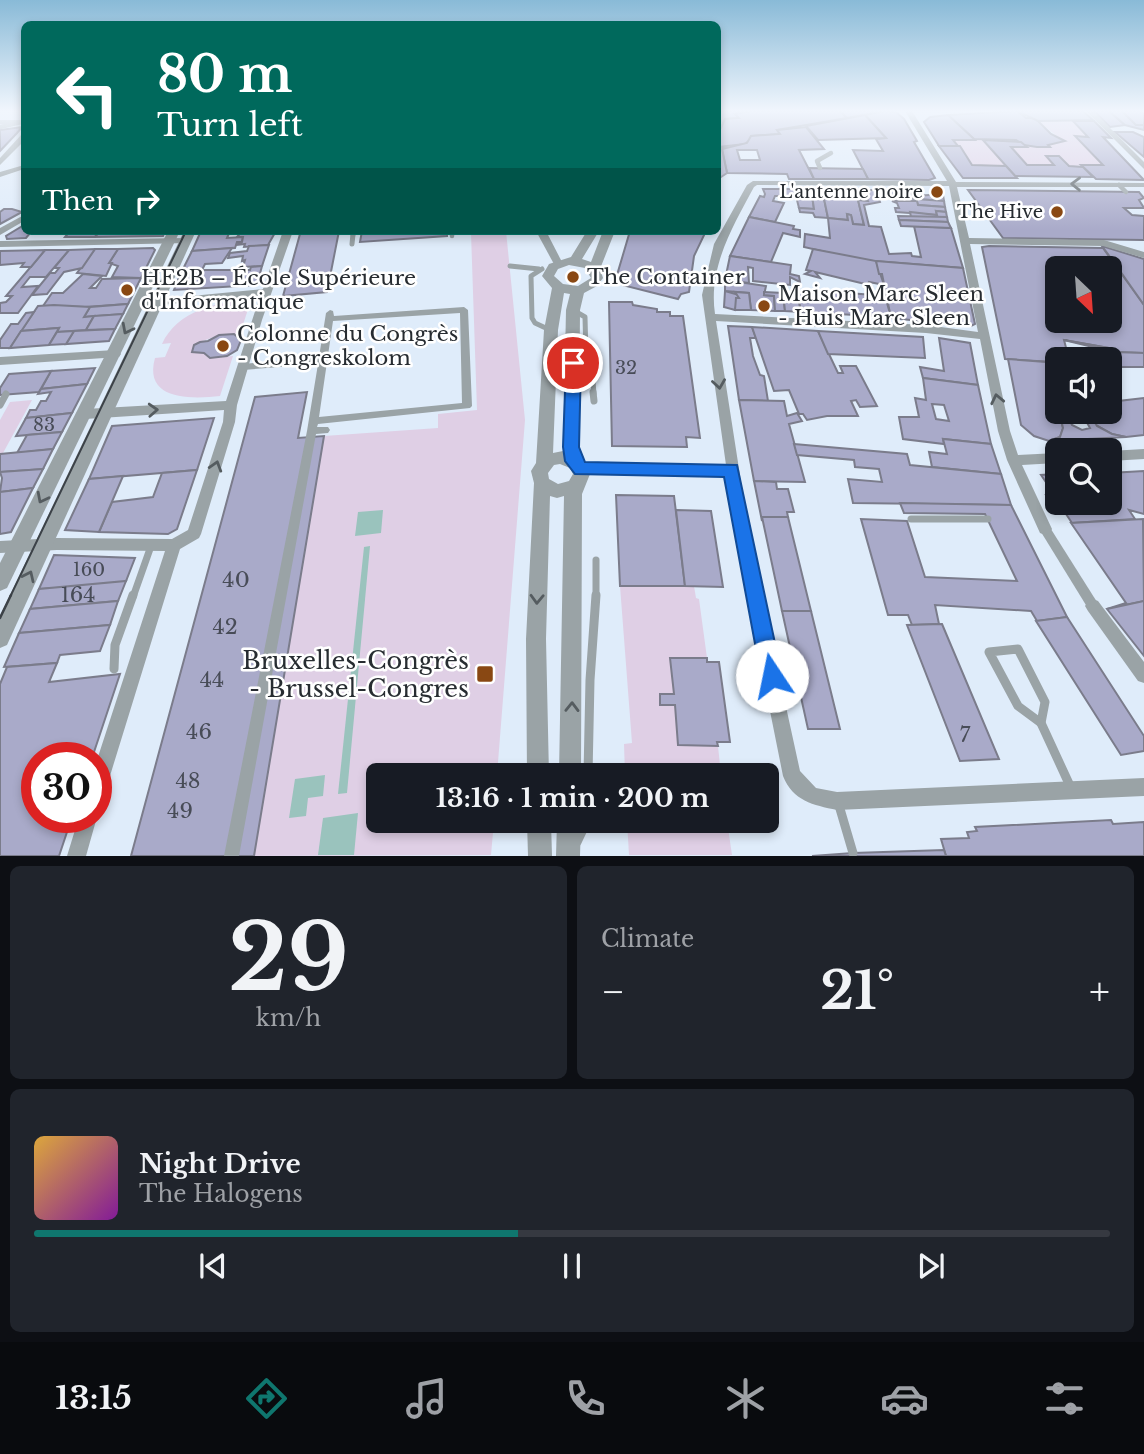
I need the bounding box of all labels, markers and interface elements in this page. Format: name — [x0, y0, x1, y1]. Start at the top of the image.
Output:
text: 80 m — [157, 44, 292, 105]
icon: left — [42, 49, 133, 140]
text: Turn left — [157, 105, 303, 145]
one-way arrow — [1070, 176, 1081, 192]
place label: L'antenne noire — [779, 181, 923, 203]
icon: right — [128, 182, 166, 220]
marker: L'antenne noire — [929, 184, 945, 200]
text: Then — [42, 185, 114, 217]
place label: The Hive — [957, 201, 1043, 223]
marker: The Hive — [1049, 204, 1065, 220]
north arrow — [1045, 256, 1122, 332]
map controls — [1045, 256, 1122, 515]
place label: The Container — [587, 264, 745, 290]
place label: HE2B – École Supérieure d'Informatique — [141, 265, 416, 315]
marker: The Container — [565, 269, 581, 285]
place label: Maison Marc Sleen - Huis Marc Sleen — [778, 281, 984, 331]
marker: HE2B – École Supérieure d'Informatique — [119, 282, 135, 298]
marker: Maison Marc Sleen - Huis Marc Sleen — [756, 298, 772, 314]
place label: Colonne du Congrès - Congreskolom — [237, 321, 458, 371]
one-way arrow — [122, 322, 136, 334]
pin — [543, 333, 603, 393]
marker: Colonne du Congrès - Congreskolom — [215, 338, 231, 354]
icon: arrive — [554, 344, 592, 382]
button: sound — [1045, 347, 1122, 424]
house number: 32 — [615, 357, 637, 379]
one-way arrow — [711, 378, 726, 390]
one-way arrow — [990, 393, 1005, 405]
one-way arrow — [148, 402, 159, 417]
house number: 83 — [33, 414, 55, 436]
button: search — [1045, 438, 1122, 515]
one-way arrow — [207, 460, 222, 472]
one-way arrow — [37, 491, 51, 503]
house number: 160 — [73, 559, 105, 581]
house number: 40 — [222, 567, 250, 593]
one-way arrow — [21, 571, 35, 584]
house number: 164 — [60, 582, 96, 608]
one-way arrow — [529, 594, 545, 605]
house number: 42 — [212, 614, 238, 640]
position arrow — [735, 639, 809, 713]
place label: Bruxelles-Congrès - Brussel-Congres — [242, 646, 469, 703]
marker: Bruxelles-Congrès - Brussel-Congres — [475, 664, 495, 684]
house number: 44 — [200, 667, 224, 693]
one-way arrow — [564, 701, 580, 712]
house number: 46 — [186, 719, 212, 745]
house number: 7 — [960, 722, 971, 748]
speed limit sign: 30 — [21, 742, 112, 833]
house number: 48 — [175, 768, 201, 794]
text: 13:16 · 1 min · 200 m — [436, 782, 709, 814]
house number: 49 — [167, 798, 193, 824]
text: 29 — [228, 902, 349, 1015]
text: Climate — [601, 925, 694, 953]
text: 21° — [820, 959, 894, 1023]
text: − — [601, 968, 625, 1015]
text: + — [1089, 968, 1110, 1015]
text: km/h — [256, 1004, 321, 1032]
text: Night Drive — [139, 1148, 301, 1180]
text: The Halogens — [139, 1180, 303, 1208]
icon: previous — [194, 1247, 232, 1285]
icon: pause — [553, 1247, 591, 1285]
icon: next — [912, 1247, 950, 1285]
icon: directions — [242, 1374, 291, 1423]
icon: music — [402, 1374, 451, 1423]
icon: phone — [561, 1374, 610, 1423]
icon: climate — [721, 1374, 770, 1423]
icon: car — [880, 1374, 929, 1423]
icon: filters — [1040, 1374, 1089, 1423]
text: 13:15 — [55, 1378, 132, 1418]

